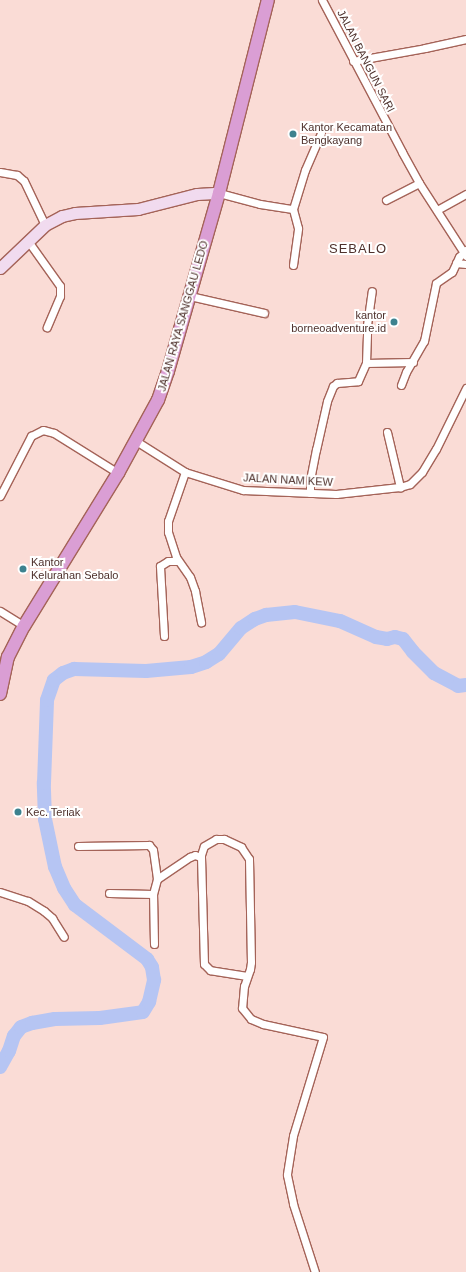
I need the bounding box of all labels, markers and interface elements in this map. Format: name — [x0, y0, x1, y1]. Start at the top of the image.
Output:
street label: JALAN BANGUN SARI — [334, 8, 398, 114]
place label: Kantor Kecamatan Bengkayang — [301, 121, 392, 147]
marker: Kantor Kecamatan Bengkayang — [288, 129, 298, 139]
street label: JALAN RAYA SANGGAU LEDO — [155, 239, 211, 393]
district label: SEBALO — [329, 241, 387, 257]
place label: kantor borneoadventure.id — [291, 309, 386, 335]
marker: kantor borneoadventure.id — [389, 317, 399, 327]
street label: JALAN NAM KEW — [243, 471, 333, 489]
place label: Kantor Kelurahan Sebalo — [31, 556, 118, 582]
marker: Kantor Kelurahan Sebalo — [18, 564, 28, 574]
place label: Kec. Teriak — [26, 805, 80, 819]
marker: Kec. Teriak — [13, 807, 23, 817]

